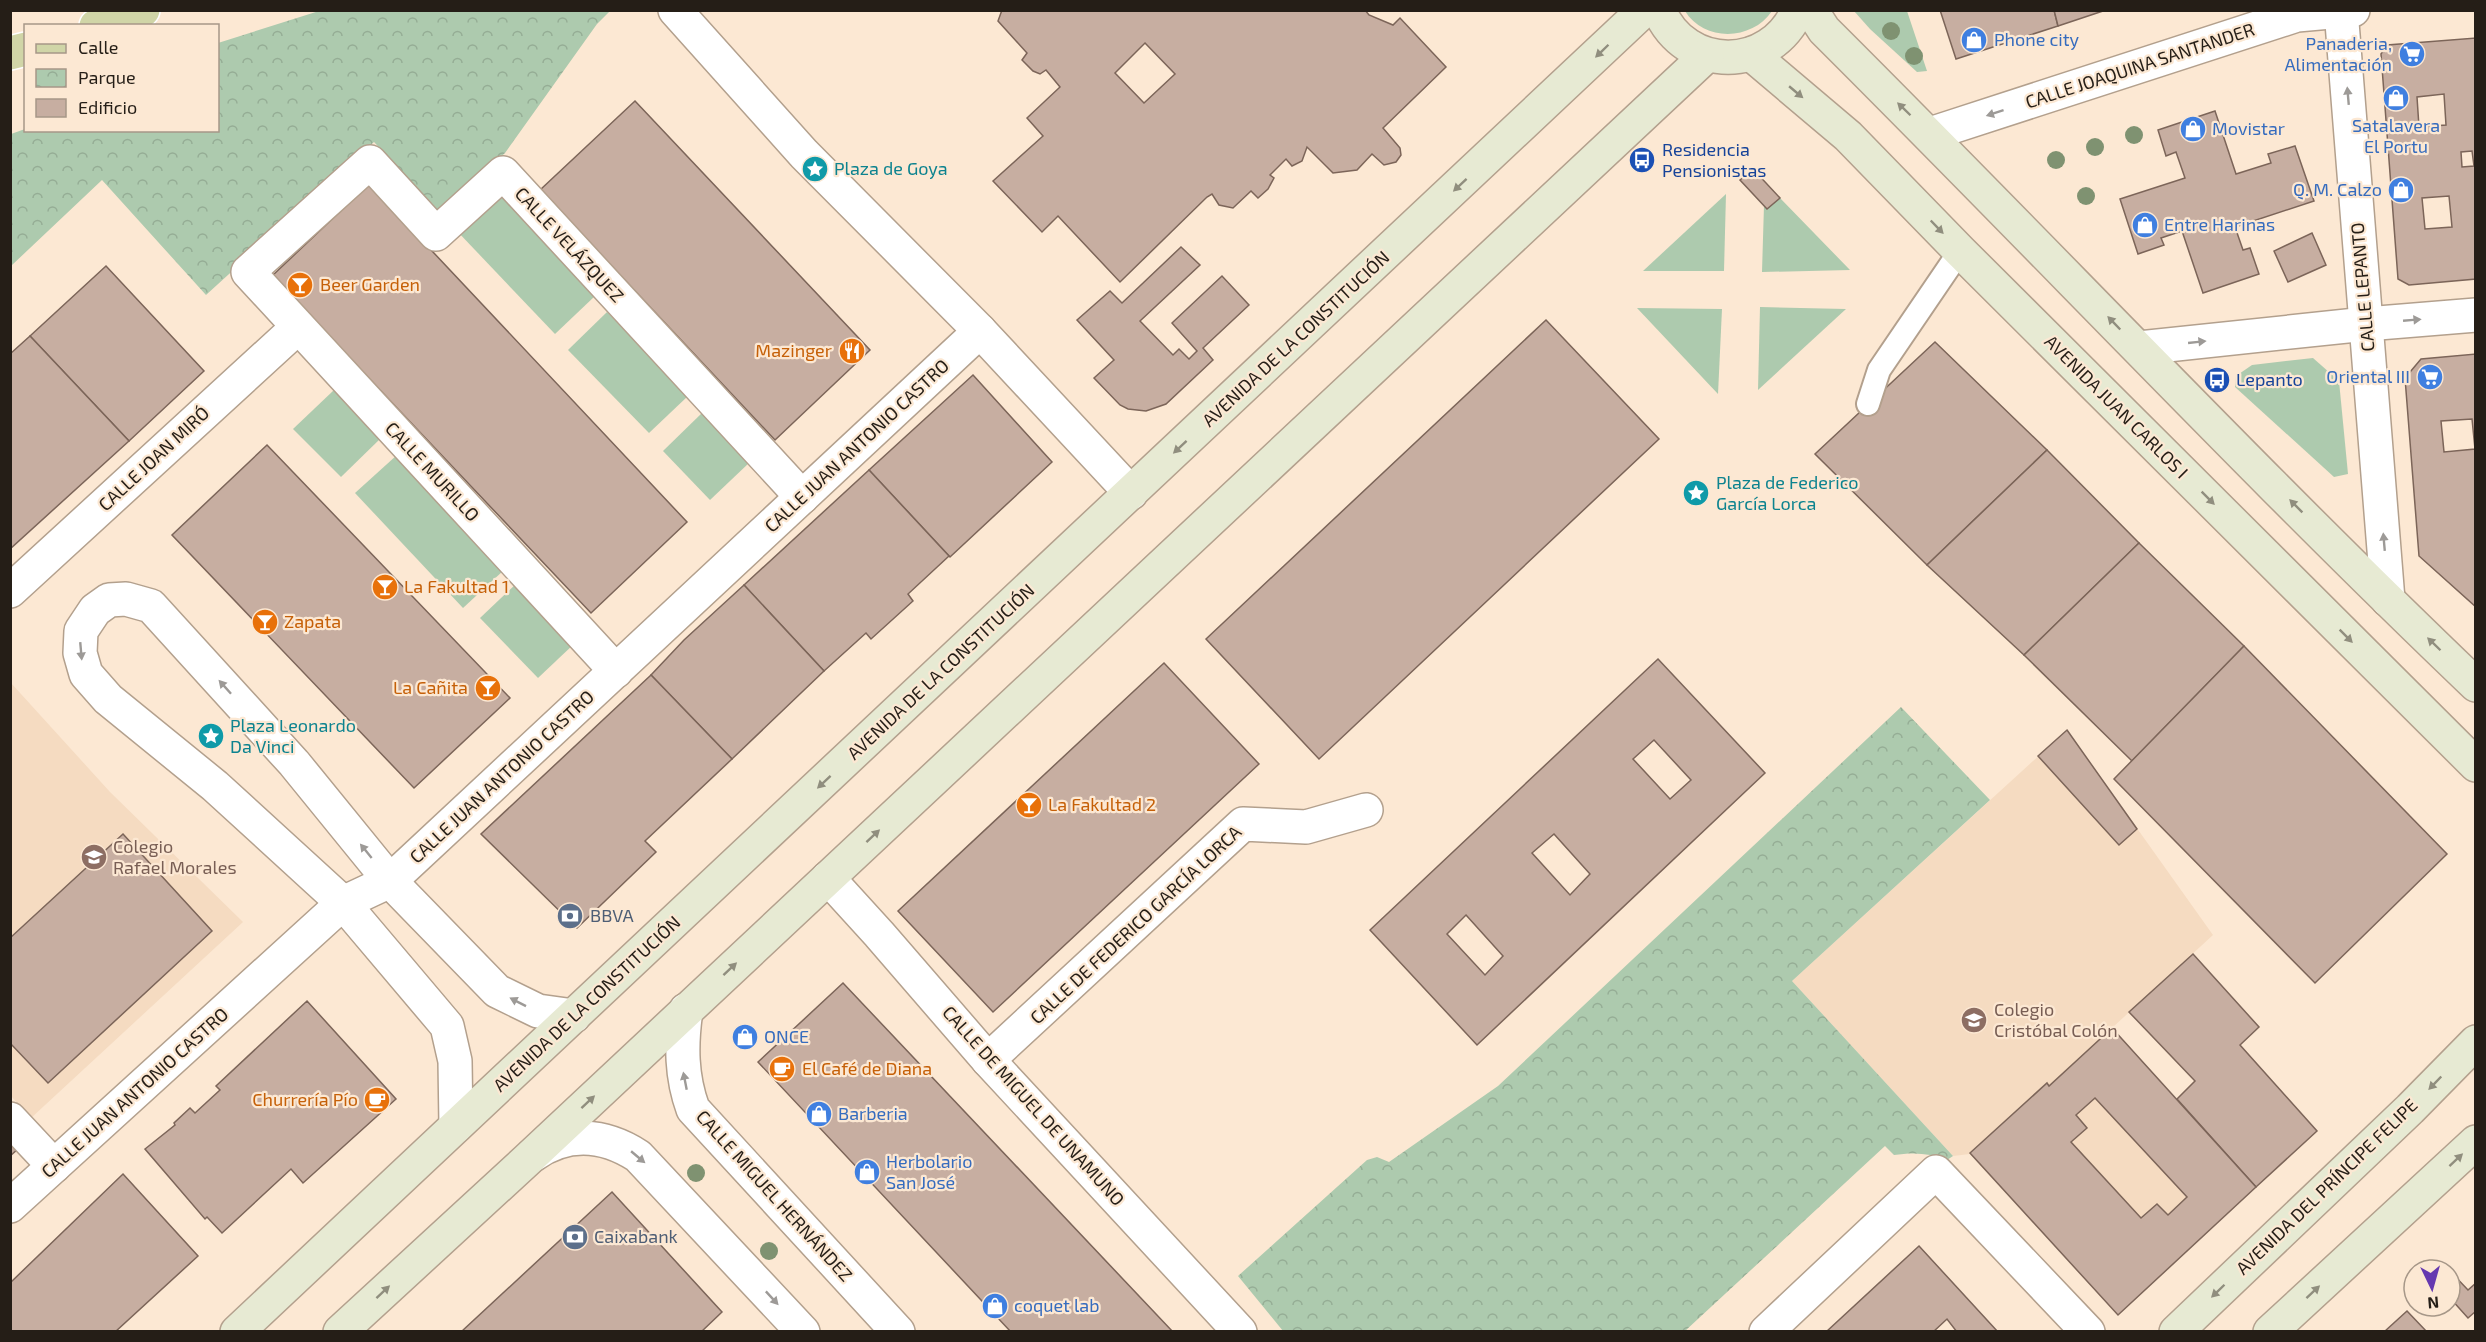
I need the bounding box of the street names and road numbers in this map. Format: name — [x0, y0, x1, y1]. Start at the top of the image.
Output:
street label: CALLE JOAQUINA SANTANDER — [2022, 18, 2257, 113]
street label: CALLE VELÁZQUEZ — [511, 182, 629, 306]
street label: CALLE LEPANTO — [2345, 222, 2379, 353]
street label: AVENIDA DE LA CONSTITUCIÓN — [1197, 246, 1393, 431]
street label: AVENIDA JUAN CARLOS I — [2040, 330, 2193, 483]
street label: CALLE JUAN ANTONIO CASTRO — [760, 354, 953, 536]
street label: CALLE JOAN MIRÓ — [93, 401, 213, 515]
street label: CALLE MURILLO — [381, 417, 484, 526]
street label: AVENIDA DE LA CONSTITUCIÓN — [842, 579, 1038, 764]
street label: CALLE JUAN ANTONIO CASTRO — [405, 685, 598, 867]
street label: CALLE DE FEDERICO GARCÍA LORCA — [1025, 820, 1246, 1028]
street label: AVENIDA DE LA CONSTITUCIÓN — [488, 911, 684, 1096]
street label: CALLE DE MIGUEL DE UNAMUNO — [938, 1001, 1129, 1210]
street label: CALLE JUAN ANTONIO CASTRO — [36, 1002, 232, 1182]
street label: AVENIDA DEL PRÍNCIPE FELIPE — [2231, 1094, 2422, 1279]
street label: CALLE MIGUEL HERNÁNDEZ — [692, 1105, 857, 1285]

